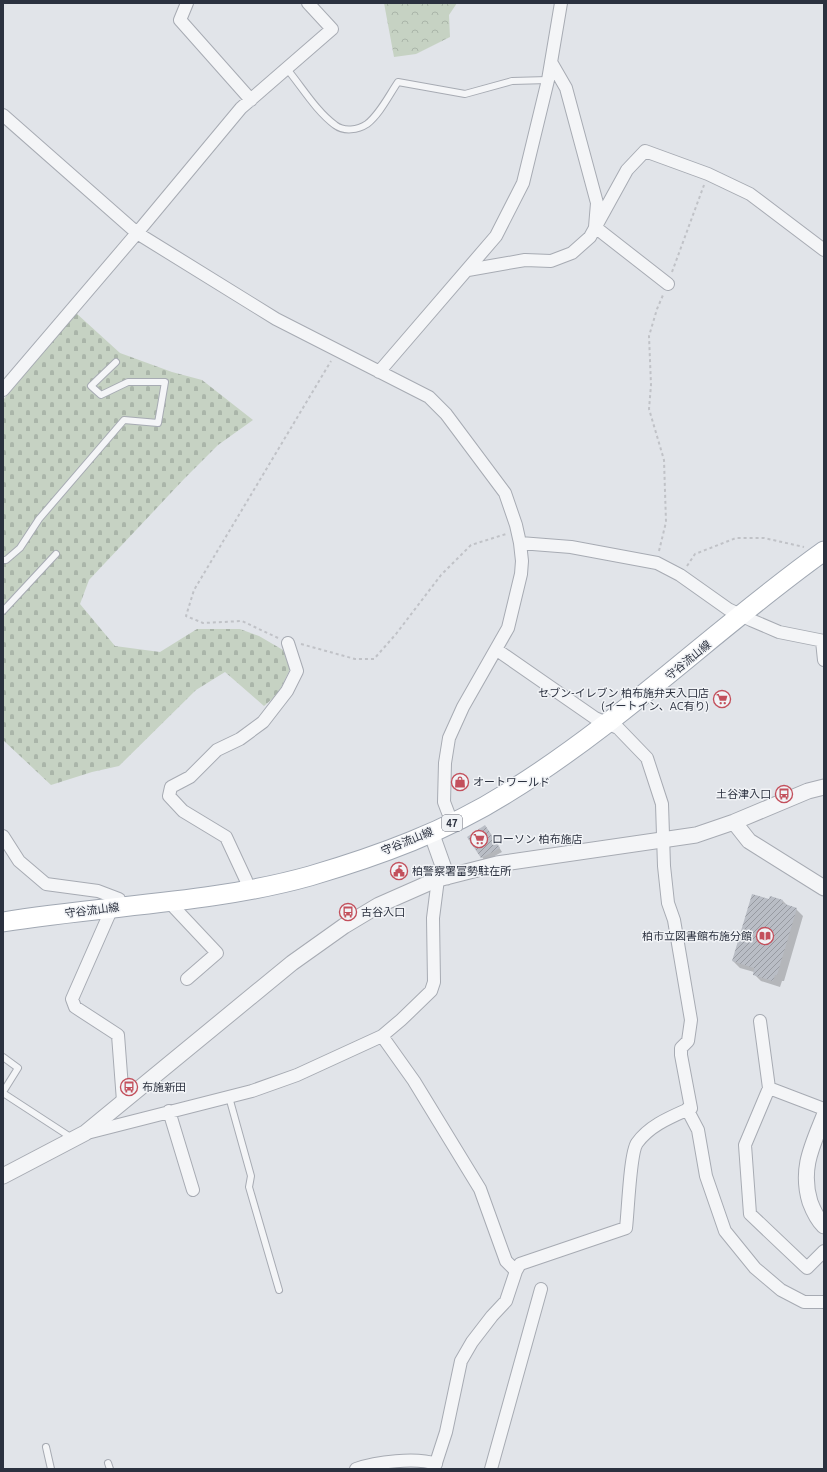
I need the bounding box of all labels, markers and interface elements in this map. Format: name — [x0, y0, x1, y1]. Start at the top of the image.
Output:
street label: 守谷流山線 — [663, 638, 713, 682]
place label: セブン-イレブン 柏布施弁天入口店 (イートイン、AC有り) — [538, 687, 709, 713]
supermarket icon: セブン-イレブン 柏布施弁天入口店 (イートイン、AC有り) — [712, 689, 732, 709]
shop icon: オートワールド — [450, 772, 470, 792]
place label: オートワールド — [473, 776, 550, 788]
bus stop icon: 土谷津入口 — [774, 784, 794, 804]
place label: 土谷津入口 — [716, 788, 771, 800]
road number: 47 — [442, 815, 462, 831]
street label: 守谷流山線 — [379, 825, 435, 857]
supermarket icon: ローソン 柏布施店 — [469, 829, 489, 849]
place label: ローソン 柏布施店 — [492, 833, 583, 845]
public building icon: 柏警察署富勢駐在所 — [389, 861, 409, 881]
place label: 柏警察署富勢駐在所 — [412, 865, 512, 877]
street label: 守谷流山線 — [64, 901, 120, 919]
bus stop icon: 古谷入口 — [338, 902, 358, 922]
place label: 古谷入口 — [361, 906, 405, 918]
library icon: 柏市立図書館布施分館 — [755, 926, 775, 946]
place label: 柏市立図書館布施分館 — [642, 930, 752, 942]
bus stop icon: 布施新田 — [119, 1077, 139, 1097]
place label: 布施新田 — [142, 1081, 186, 1093]

